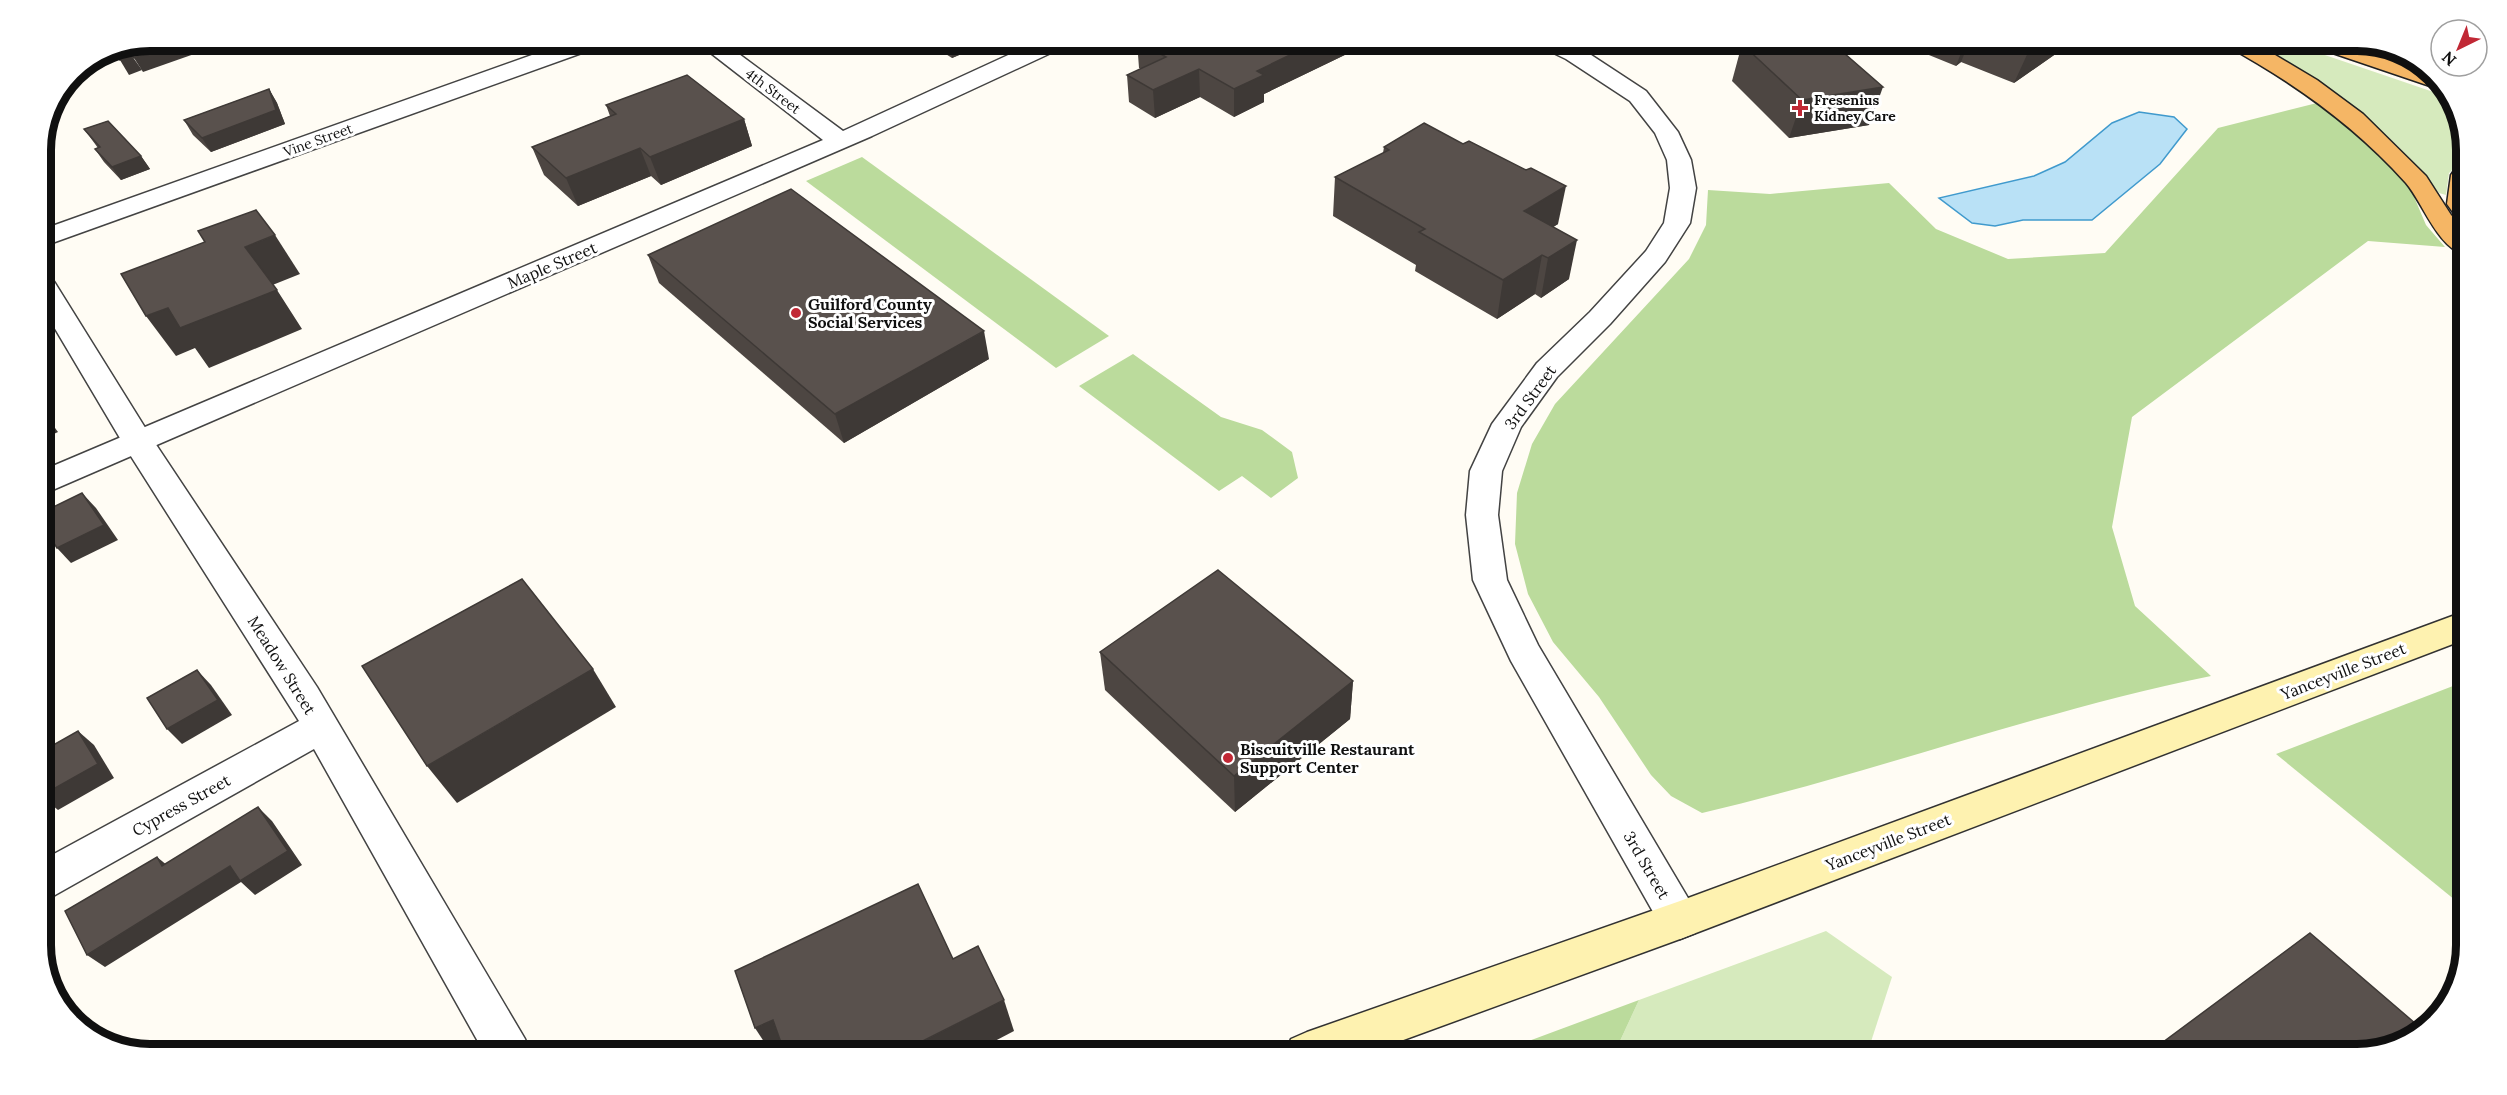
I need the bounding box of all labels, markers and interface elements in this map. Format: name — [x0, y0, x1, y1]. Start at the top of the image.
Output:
north arrow — [2429, 18, 2489, 78]
text: N — [2437, 47, 2460, 71]
street label: 4th Street — [742, 64, 805, 118]
place label: Fresenius Kidney Care — [1814, 91, 1896, 125]
marker: Fresenius Kidney Care — [1791, 99, 1809, 117]
street label: Vine Street — [280, 119, 356, 161]
street label: Maple Street — [504, 237, 600, 293]
place label: Guilford County Social Services — [808, 294, 932, 332]
marker: Guilford County Social Services — [789, 306, 803, 320]
street label: 3rd Street — [1500, 360, 1561, 433]
street label: Meadow Street — [244, 612, 321, 719]
street label: Yanceyville Street — [2277, 638, 2409, 704]
place label: Biscuitville Restaurant Support Center — [1240, 739, 1415, 777]
marker: Biscuitville Restaurant Support Center — [1221, 751, 1235, 765]
street label: Cypress Street — [128, 769, 234, 840]
street label: Yanceyville Street — [1822, 809, 1954, 875]
street label: 3rd Street — [1620, 828, 1675, 903]

